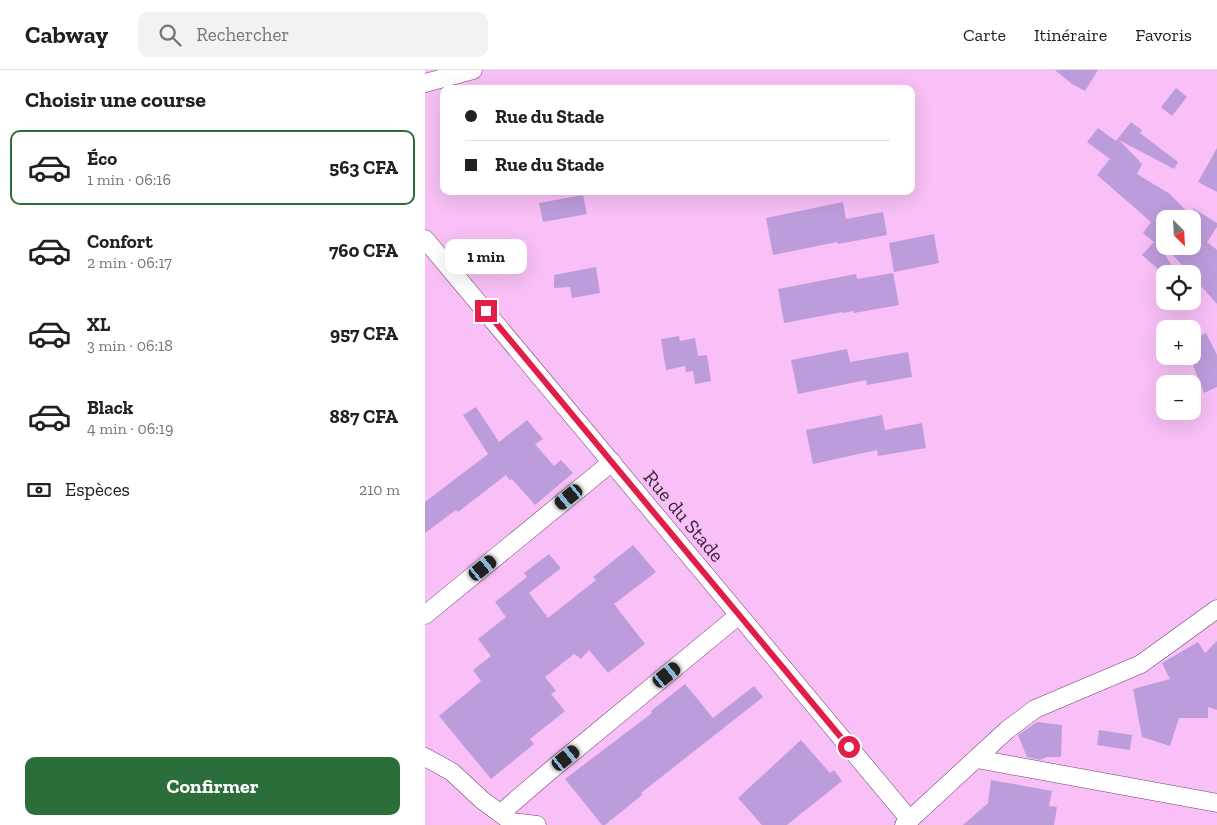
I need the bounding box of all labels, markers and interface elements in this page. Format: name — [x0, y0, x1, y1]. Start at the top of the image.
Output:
search box — [138, 12, 488, 57]
text: Cabway — [25, 20, 108, 49]
icon: search — [156, 21, 184, 49]
text: Rechercher — [196, 23, 289, 46]
text: Carte — [963, 24, 1006, 46]
text: Itinéraire — [1034, 24, 1107, 46]
text: Favoris — [1135, 24, 1192, 46]
text: Choisir une course — [25, 86, 206, 113]
text: Rue du Stade — [495, 105, 604, 128]
icon: car — [27, 145, 72, 190]
text: Éco — [87, 147, 117, 170]
text: Rue du Stade — [495, 153, 604, 176]
text: 563 CFA — [329, 156, 398, 179]
text: 1 min · 06:16 — [87, 170, 171, 189]
north arrow — [1156, 210, 1201, 255]
map controls — [1156, 210, 1201, 420]
icon: car — [27, 228, 72, 273]
text: Confort — [87, 230, 153, 253]
callout: 1 min — [445, 238, 527, 274]
text: 760 CFA — [329, 239, 398, 262]
text: 1 min — [467, 247, 505, 266]
text: 2 min · 06:17 — [87, 253, 172, 272]
button: locate — [1156, 265, 1201, 310]
route end — [475, 300, 497, 322]
icon: car — [27, 311, 72, 356]
text: XL — [87, 313, 110, 336]
button: + — [1156, 320, 1201, 365]
text: 957 CFA — [330, 322, 398, 345]
text: 3 min · 06:18 — [87, 336, 173, 355]
button: − — [1156, 375, 1201, 420]
icon: car — [27, 394, 72, 439]
text: Black — [87, 396, 133, 419]
text: 887 CFA — [330, 405, 398, 428]
text: 4 min · 06:19 — [87, 419, 173, 438]
street label: Rue du Stade — [639, 465, 729, 567]
icon: cash — [25, 476, 53, 504]
text: Espèces — [65, 478, 130, 501]
text: 210 m — [359, 480, 400, 499]
car — [552, 482, 585, 512]
car — [466, 553, 499, 583]
car — [650, 660, 683, 690]
route start — [838, 736, 860, 758]
car — [549, 743, 582, 773]
button: Confirmer — [25, 757, 400, 815]

